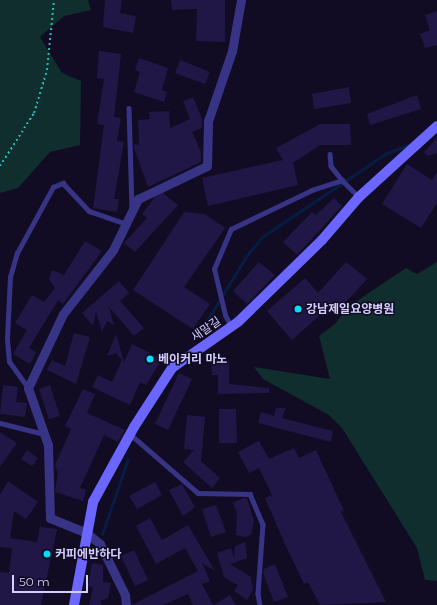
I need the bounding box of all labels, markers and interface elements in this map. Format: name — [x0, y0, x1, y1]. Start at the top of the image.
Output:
place label: 강남제일요양병원 — [306, 302, 394, 316]
marker: 강남제일요양병원 — [293, 304, 303, 314]
street label: 새말길 — [188, 314, 224, 344]
place label: 베이커리 마노 — [158, 352, 228, 366]
marker: 베이커리 마노 — [145, 354, 155, 364]
place label: 커피에반하다 — [55, 547, 121, 561]
marker: 커피에반하다 — [42, 549, 52, 559]
scale bar — [14, 567, 90, 593]
text: 50 m — [19, 574, 50, 589]

